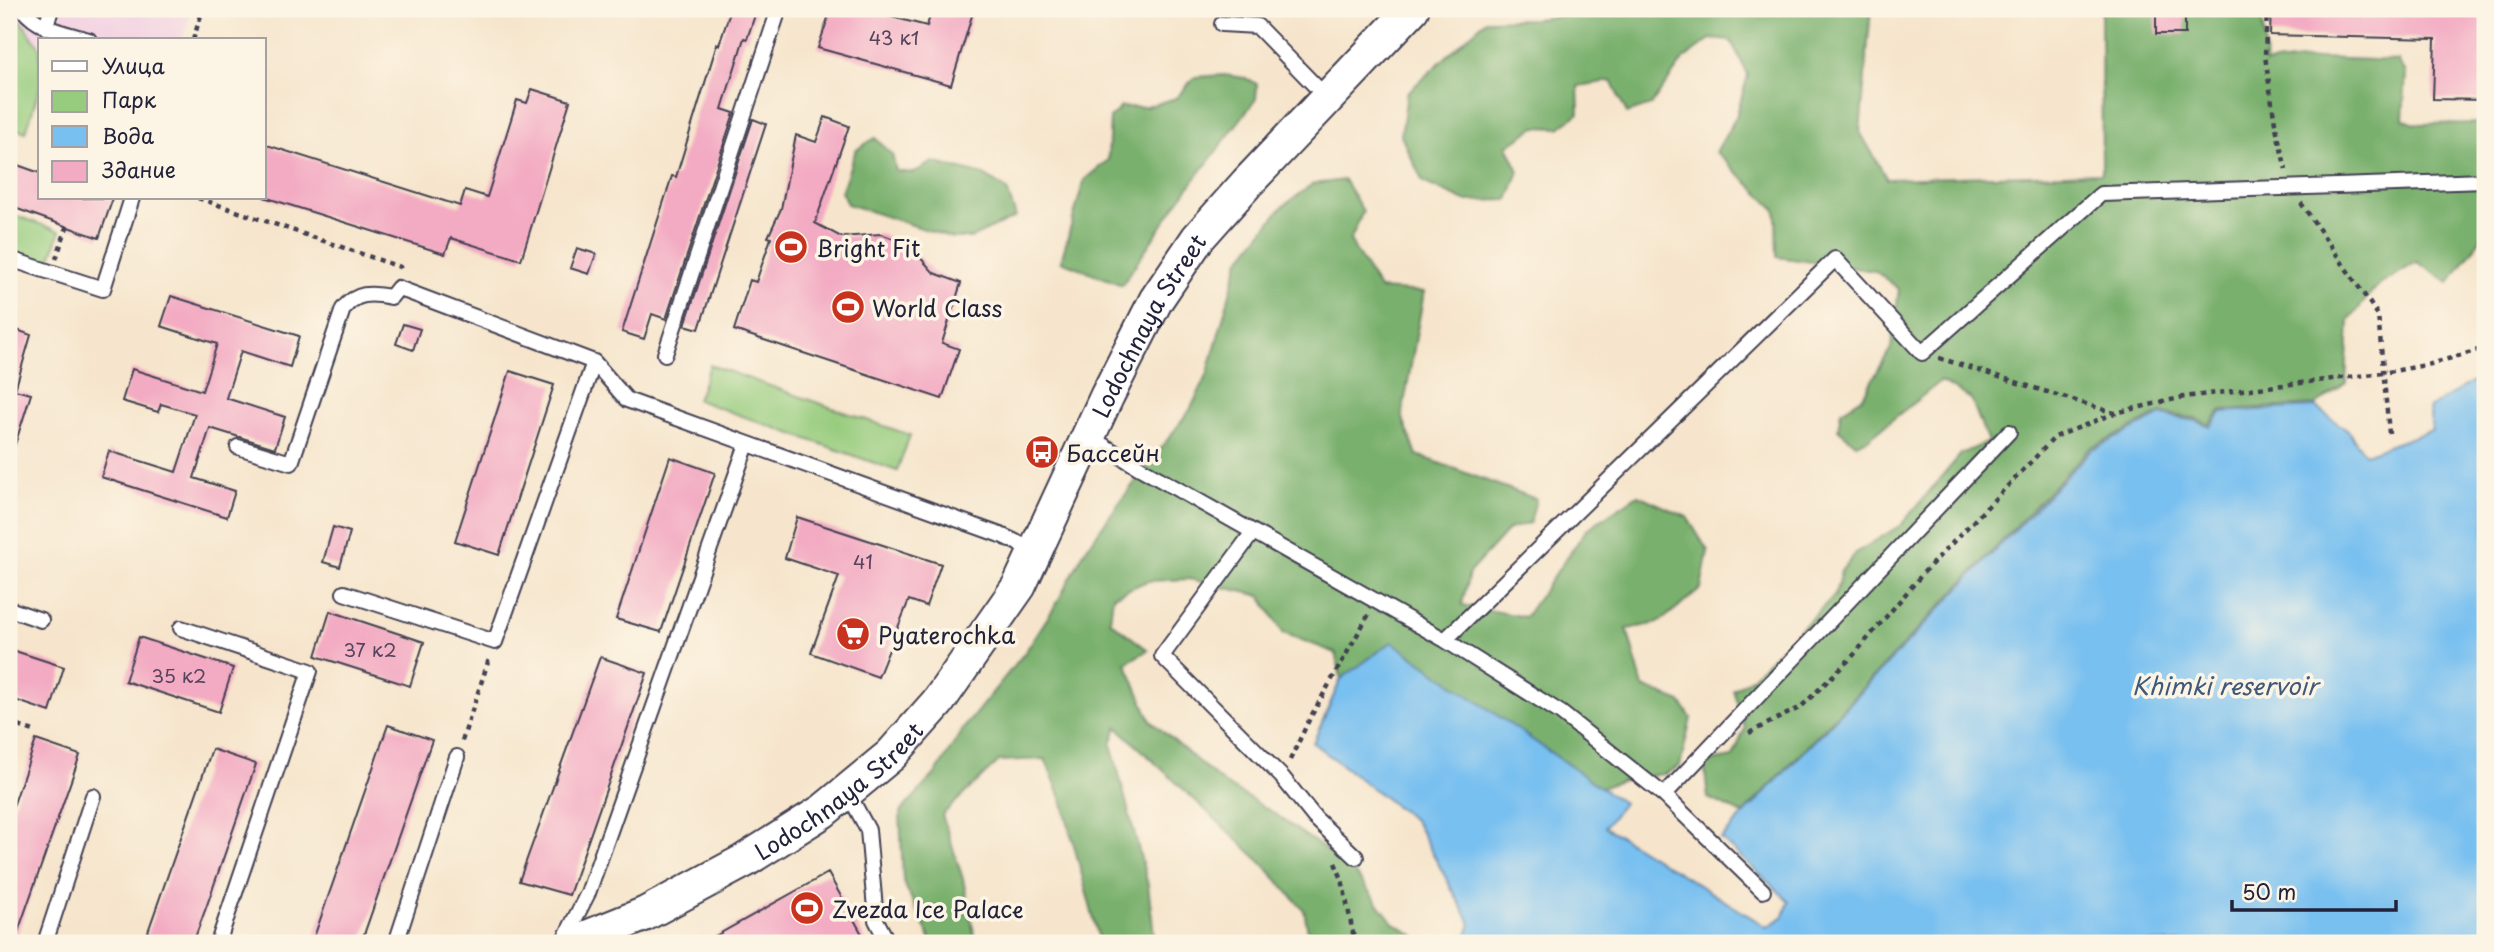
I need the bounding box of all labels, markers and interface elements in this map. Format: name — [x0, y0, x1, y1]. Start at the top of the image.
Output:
house number: 43 к1 — [869, 23, 919, 51]
legend — [38, 38, 266, 200]
text: Улица — [102, 49, 165, 81]
text: Парк — [102, 83, 157, 115]
text: Вода — [102, 119, 154, 151]
text: Здание — [102, 153, 176, 185]
street label: Lodochnaya Street — [1082, 226, 1214, 423]
sports icon: Bright Fit — [772, 228, 810, 266]
place label: Bright Fit — [816, 230, 920, 265]
sports icon: World Class — [829, 288, 867, 326]
place label: World Class — [872, 290, 1003, 325]
bus stop icon: Бассейн — [1023, 433, 1061, 471]
place label: Бассейн — [1066, 435, 1160, 470]
house number: 41 — [853, 547, 873, 575]
supermarket icon: Pyaterochka — [834, 615, 872, 653]
place label: Pyaterochka — [878, 617, 1016, 652]
house number: 37 к2 — [343, 635, 397, 663]
house number: 35 к2 — [152, 661, 206, 689]
water label: Khimki reservoir — [2132, 667, 2321, 703]
street label: Lodochnaya Street — [747, 714, 931, 868]
scale bar — [2232, 868, 2396, 912]
text: 50 m — [2242, 875, 2296, 907]
sports icon: Zvezda Ice Palace — [788, 889, 826, 927]
place label: Zvezda Ice Palace — [832, 891, 1024, 926]

